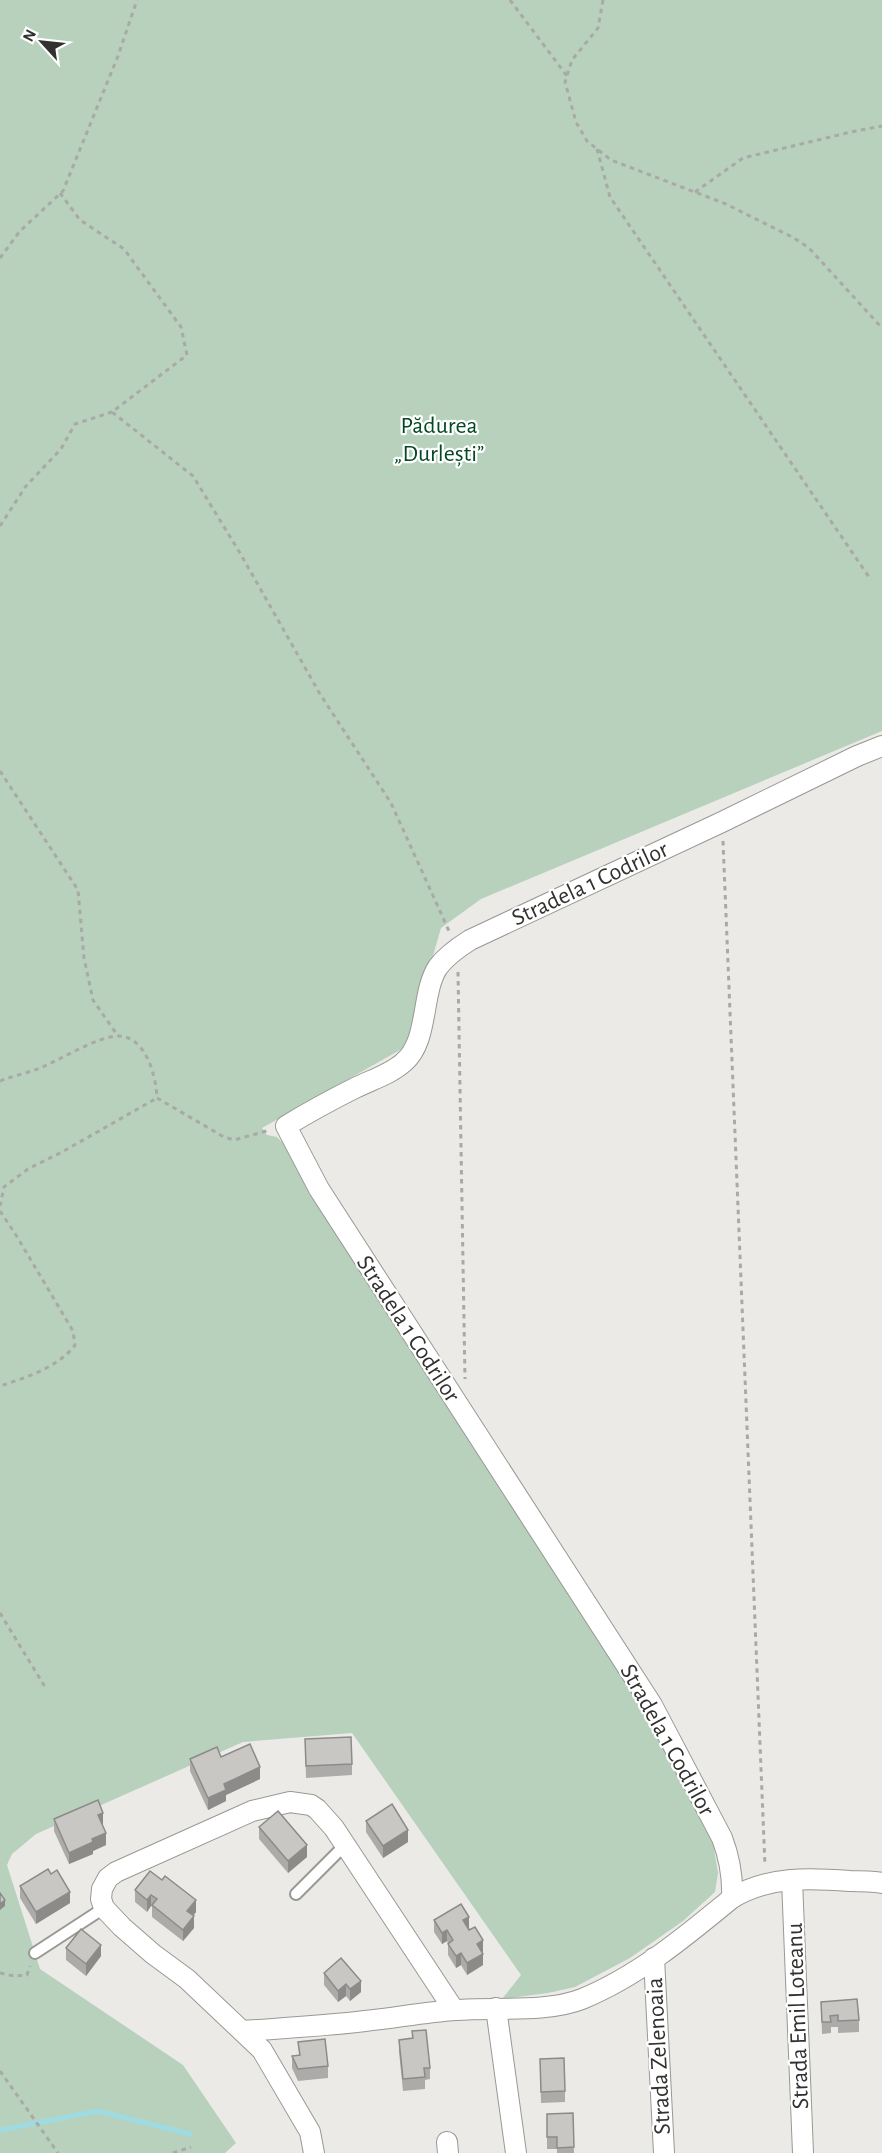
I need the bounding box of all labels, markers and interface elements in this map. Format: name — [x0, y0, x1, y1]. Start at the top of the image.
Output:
north arrow — [12, 12, 72, 72]
text: N — [20, 27, 39, 44]
park label: Pădurea „Durlești” — [394, 414, 484, 467]
street label: Stradela 1 Codrilor — [508, 837, 672, 931]
street label: Stradela 1 Codrilor — [352, 1251, 464, 1407]
street label: Stradela 1 Codrilor — [615, 1660, 719, 1820]
street label: Strada Emil Loteanu — [783, 1922, 813, 2110]
street label: Strada Zelenoaia — [643, 1977, 675, 2135]

